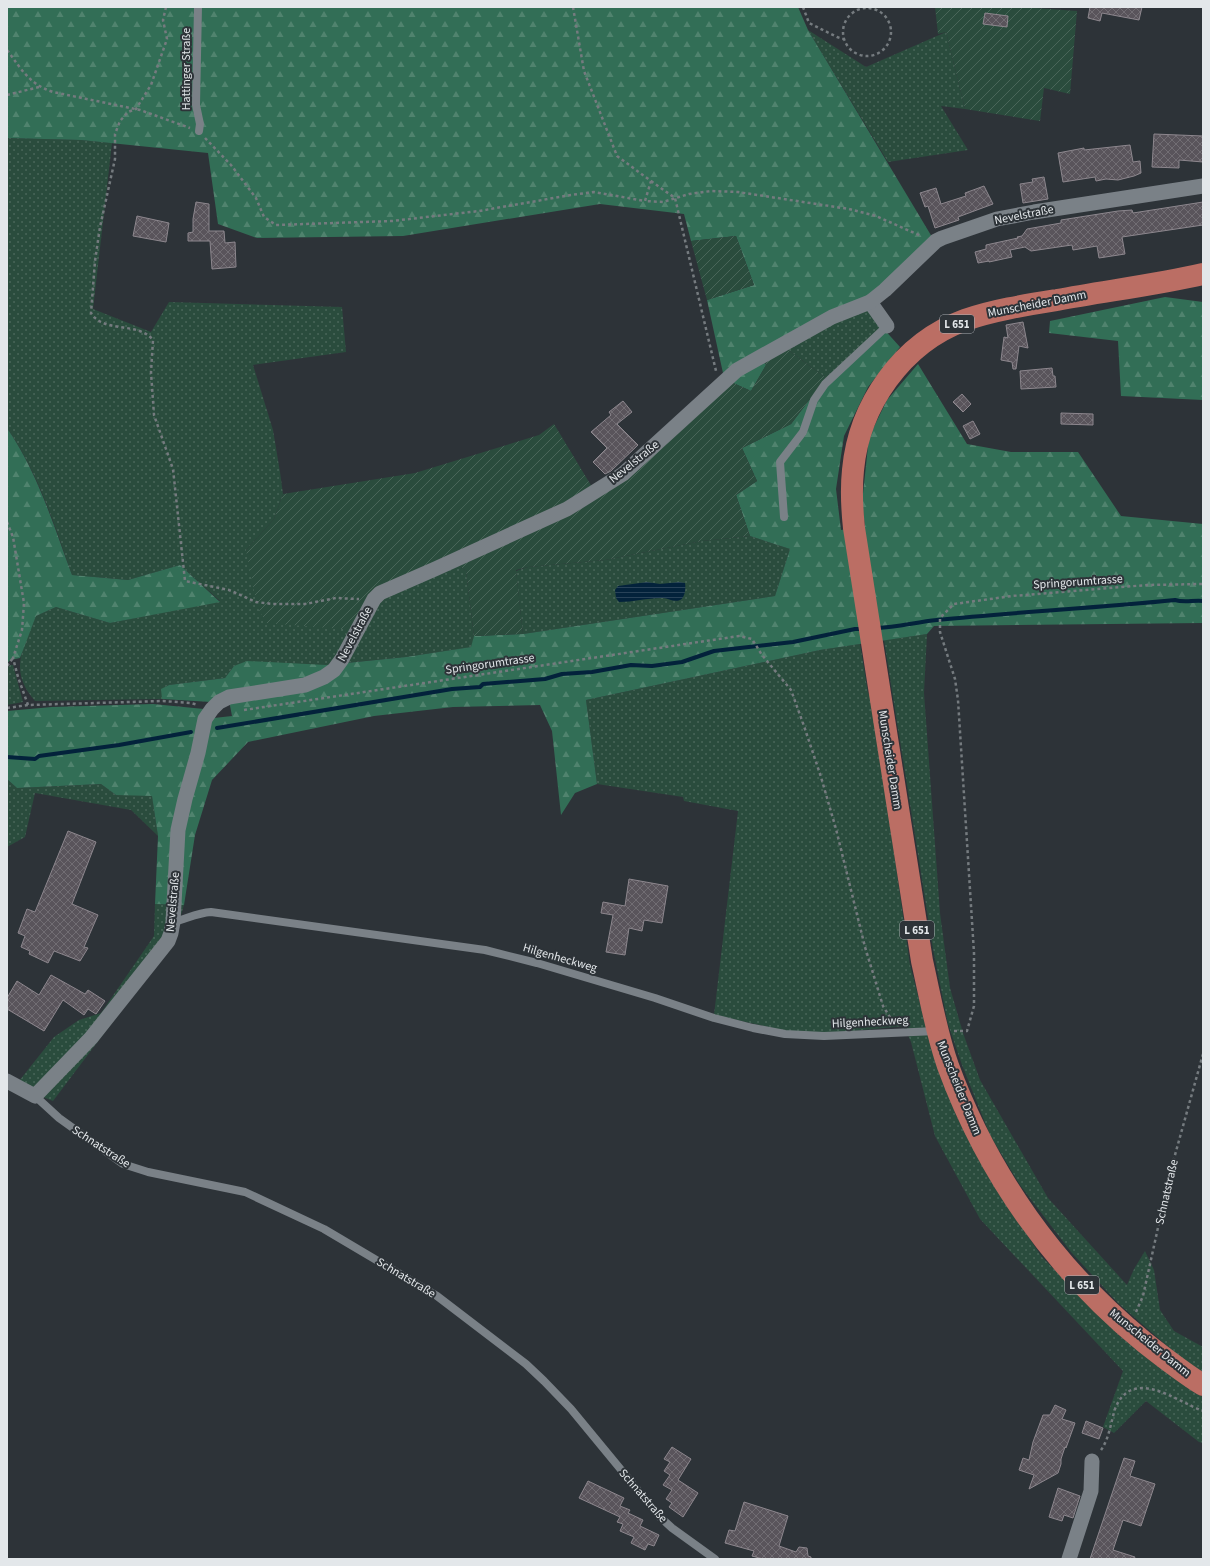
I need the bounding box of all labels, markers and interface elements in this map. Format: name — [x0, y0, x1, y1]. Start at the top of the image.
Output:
street label: Hattinger Straße — [178, 28, 195, 110]
street label: Nevelstraße — [993, 201, 1055, 229]
street label: Munscheider Damm — [986, 286, 1088, 322]
road number: L 651 — [940, 315, 974, 333]
street label: Nevelstraße — [605, 436, 663, 487]
street label: Springorumtrasse — [1033, 570, 1123, 594]
street label: Nevelstraße — [333, 603, 377, 664]
street label: Springorumtrasse — [444, 649, 536, 679]
street label: Munscheider Damm — [874, 709, 906, 811]
street label: Nevelstraße — [162, 871, 184, 933]
road number: L 651 — [900, 921, 934, 939]
street label: Hilgenheckweg — [521, 939, 599, 977]
street label: Hilgenheckweg — [831, 1012, 909, 1032]
street label: Munscheider Damm — [932, 1038, 986, 1138]
street label: Schnatstraße — [69, 1122, 134, 1172]
street label: Schnatstraße — [1151, 1158, 1183, 1226]
street label: Schnatstraße — [373, 1254, 439, 1302]
road number: L 651 — [1065, 1276, 1099, 1294]
street label: Munscheider Damm — [1106, 1305, 1194, 1381]
street label: Schnatstraße — [615, 1465, 671, 1527]

